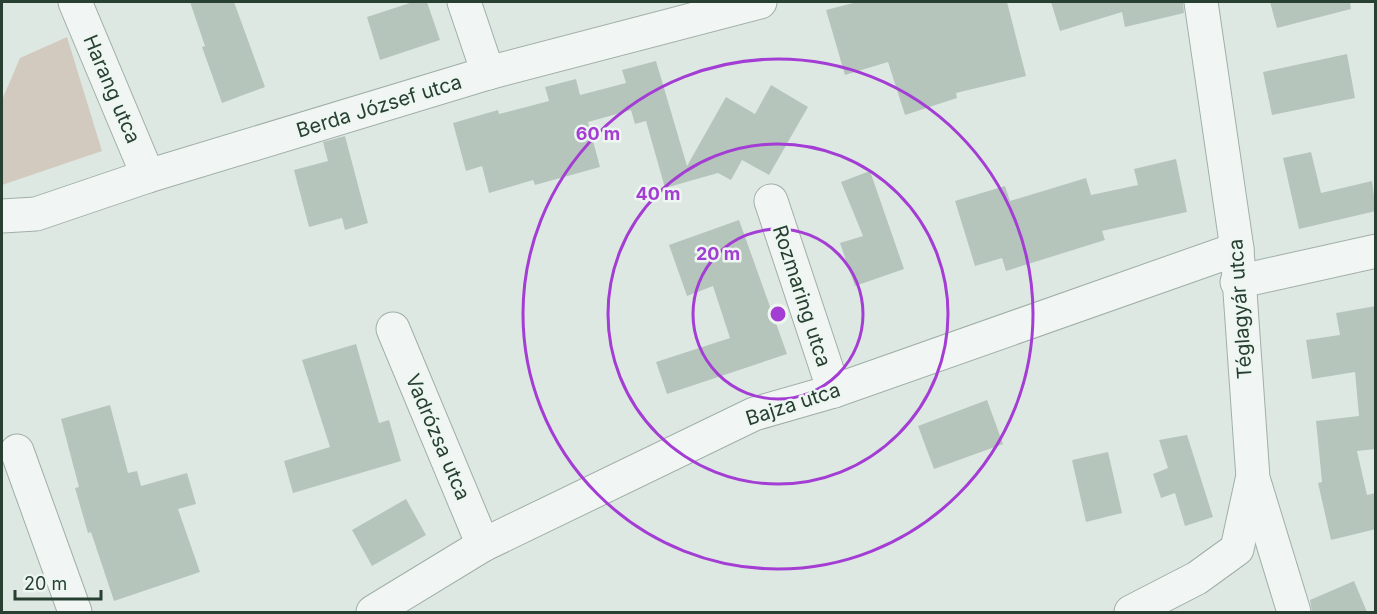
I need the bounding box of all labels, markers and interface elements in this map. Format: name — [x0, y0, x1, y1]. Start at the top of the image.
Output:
street label: Harang utca — [78, 31, 146, 147]
street label: Berda József utca — [293, 69, 465, 143]
text: 60 m — [576, 123, 620, 144]
text: 40 m — [636, 183, 681, 204]
street label: Rozmaring utca — [768, 222, 836, 370]
street label: Téglagyár utca — [1223, 238, 1257, 380]
text: 20 m — [696, 243, 740, 264]
centre of rings — [768, 304, 788, 324]
street label: Vadrózsa utca — [401, 370, 475, 504]
street label: Bajza utca — [743, 377, 843, 431]
scale bar — [15, 563, 100, 601]
text: 20 m — [24, 573, 67, 594]

